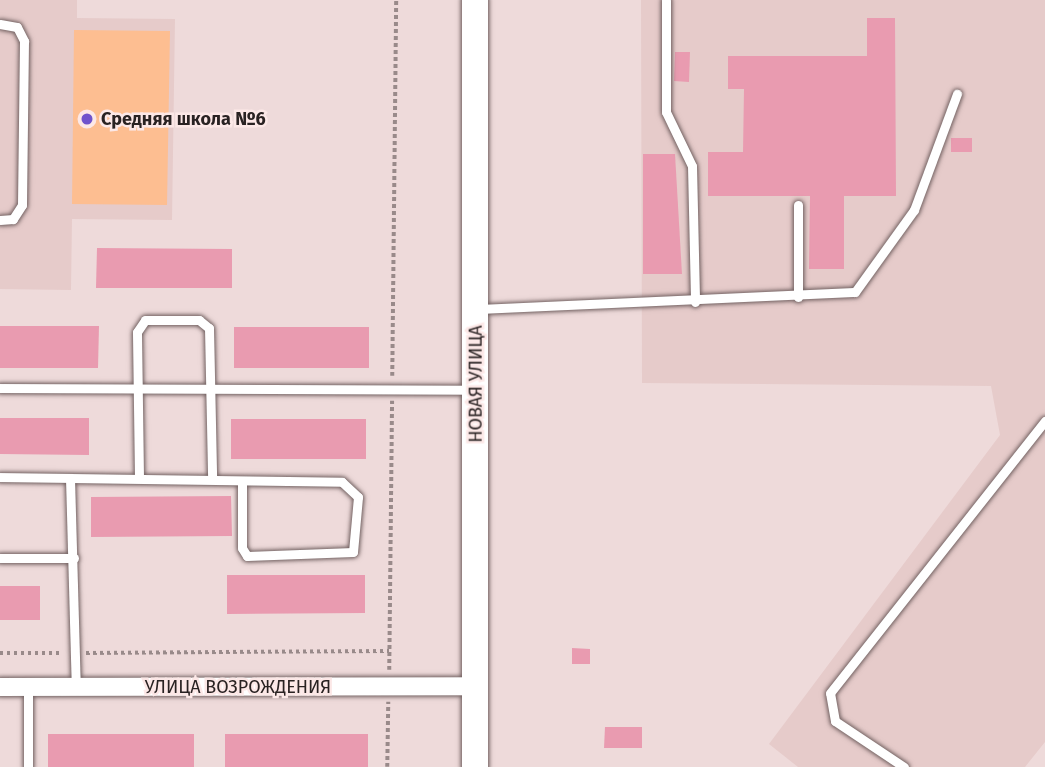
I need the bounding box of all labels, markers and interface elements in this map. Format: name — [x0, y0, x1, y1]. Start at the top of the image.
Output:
place label: Средняя школа №6 — [101, 108, 266, 130]
marker: Средняя школа №6 — [79, 111, 95, 127]
street label: НОВАЯ УЛИЦА — [465, 325, 487, 443]
street label: УЛИЦА ВОЗРОЖДЕНИЯ — [145, 676, 331, 698]

